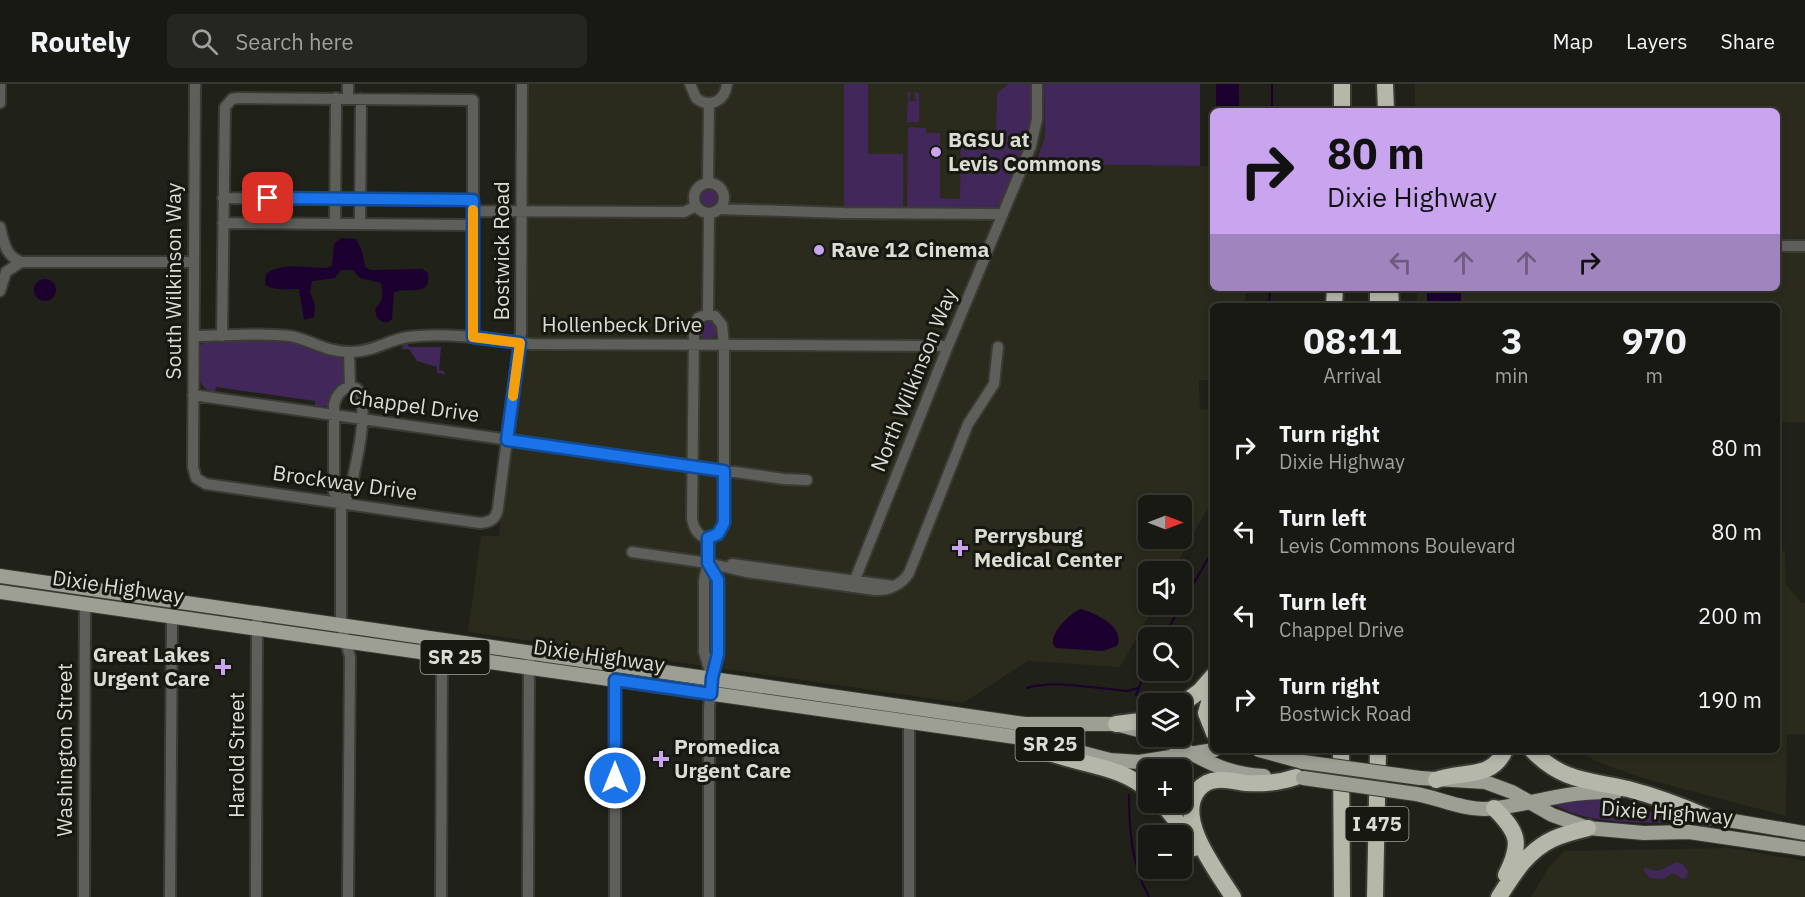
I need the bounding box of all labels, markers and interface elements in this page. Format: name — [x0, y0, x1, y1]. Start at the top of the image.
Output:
search box — [167, 14, 587, 68]
text: Routely — [30, 23, 131, 60]
icon: search — [188, 25, 221, 58]
text: Search here — [236, 27, 354, 56]
text: Map — [1553, 27, 1593, 55]
text: Layers — [1626, 27, 1688, 55]
text: Share — [1721, 27, 1775, 55]
place label: BGSU at Levis Commons — [948, 125, 1101, 177]
text: 80 m — [1327, 126, 1425, 181]
icon: right — [1228, 132, 1306, 210]
marker: BGSU at Levis Commons — [929, 145, 943, 159]
pin — [242, 172, 293, 223]
text: Dixie Highway — [1327, 179, 1497, 214]
icon: arrive — [251, 181, 284, 214]
street label: Bostwick Road — [487, 181, 515, 321]
street label: South Wilkinson Way — [159, 182, 187, 380]
place label: Rave 12 Cinema — [831, 235, 989, 263]
marker: Rave 12 Cinema — [812, 243, 826, 257]
icon: left — [1384, 246, 1417, 279]
icon: ahead — [1447, 246, 1480, 279]
icon: ahead — [1510, 246, 1543, 279]
icon: right — [1573, 246, 1606, 279]
street label: North Wilkinson Way — [863, 283, 963, 476]
street label: Hollenbeck Drive — [542, 310, 702, 338]
text: 08:11 — [1303, 317, 1402, 364]
text: 3 — [1501, 317, 1523, 364]
text: 970 — [1622, 317, 1687, 364]
text: Arrival — [1323, 362, 1382, 389]
text: min — [1495, 362, 1529, 389]
text: m — [1646, 362, 1663, 389]
street label: Chappel Drive — [347, 382, 481, 428]
text: Turn right — [1279, 419, 1380, 448]
icon: right — [1228, 431, 1261, 464]
text: 80 m — [1711, 433, 1762, 462]
text: Dixie Highway — [1279, 448, 1405, 475]
street label: Brockway Drive — [271, 458, 419, 506]
north arrow — [1138, 495, 1192, 549]
map controls — [1138, 495, 1192, 879]
text: Turn left — [1279, 503, 1367, 532]
icon: left — [1228, 515, 1261, 548]
text: 80 m — [1711, 517, 1762, 546]
place label: Perrysburg Medical Center — [974, 521, 1123, 573]
text: Levis Commons Boulevard — [1279, 532, 1516, 559]
marker: Perrysburg Medical Center — [951, 539, 969, 557]
button: sound — [1138, 561, 1192, 615]
street label: Dixie Highway — [51, 563, 186, 609]
text: Turn left — [1279, 587, 1367, 616]
icon: left — [1228, 599, 1261, 632]
text: 200 m — [1698, 601, 1762, 630]
text: Chappel Drive — [1279, 616, 1404, 643]
button: search — [1138, 627, 1192, 681]
street label: Dixie Highway — [532, 632, 667, 678]
place label: Great Lakes Urgent Care — [93, 640, 210, 692]
road number: SR 25 — [420, 640, 490, 674]
marker: Great Lakes Urgent Care — [214, 658, 232, 676]
street label: Washington Street — [50, 663, 78, 837]
text: Turn right — [1279, 671, 1380, 700]
icon: right — [1228, 683, 1261, 716]
text: 190 m — [1698, 685, 1762, 714]
street label: Harold Street — [222, 692, 250, 818]
button: layers — [1138, 693, 1192, 747]
text: Bostwick Road — [1279, 700, 1412, 727]
road number: SR 25 — [1016, 727, 1084, 761]
place label: Promedica Urgent Care — [674, 732, 792, 784]
position arrow — [583, 746, 647, 810]
marker: Promedica Urgent Care — [652, 750, 670, 768]
button: + — [1138, 759, 1192, 813]
street label: Dixie Highway — [1600, 793, 1735, 831]
road number: I 475 — [1346, 807, 1408, 841]
button: − — [1138, 825, 1192, 879]

